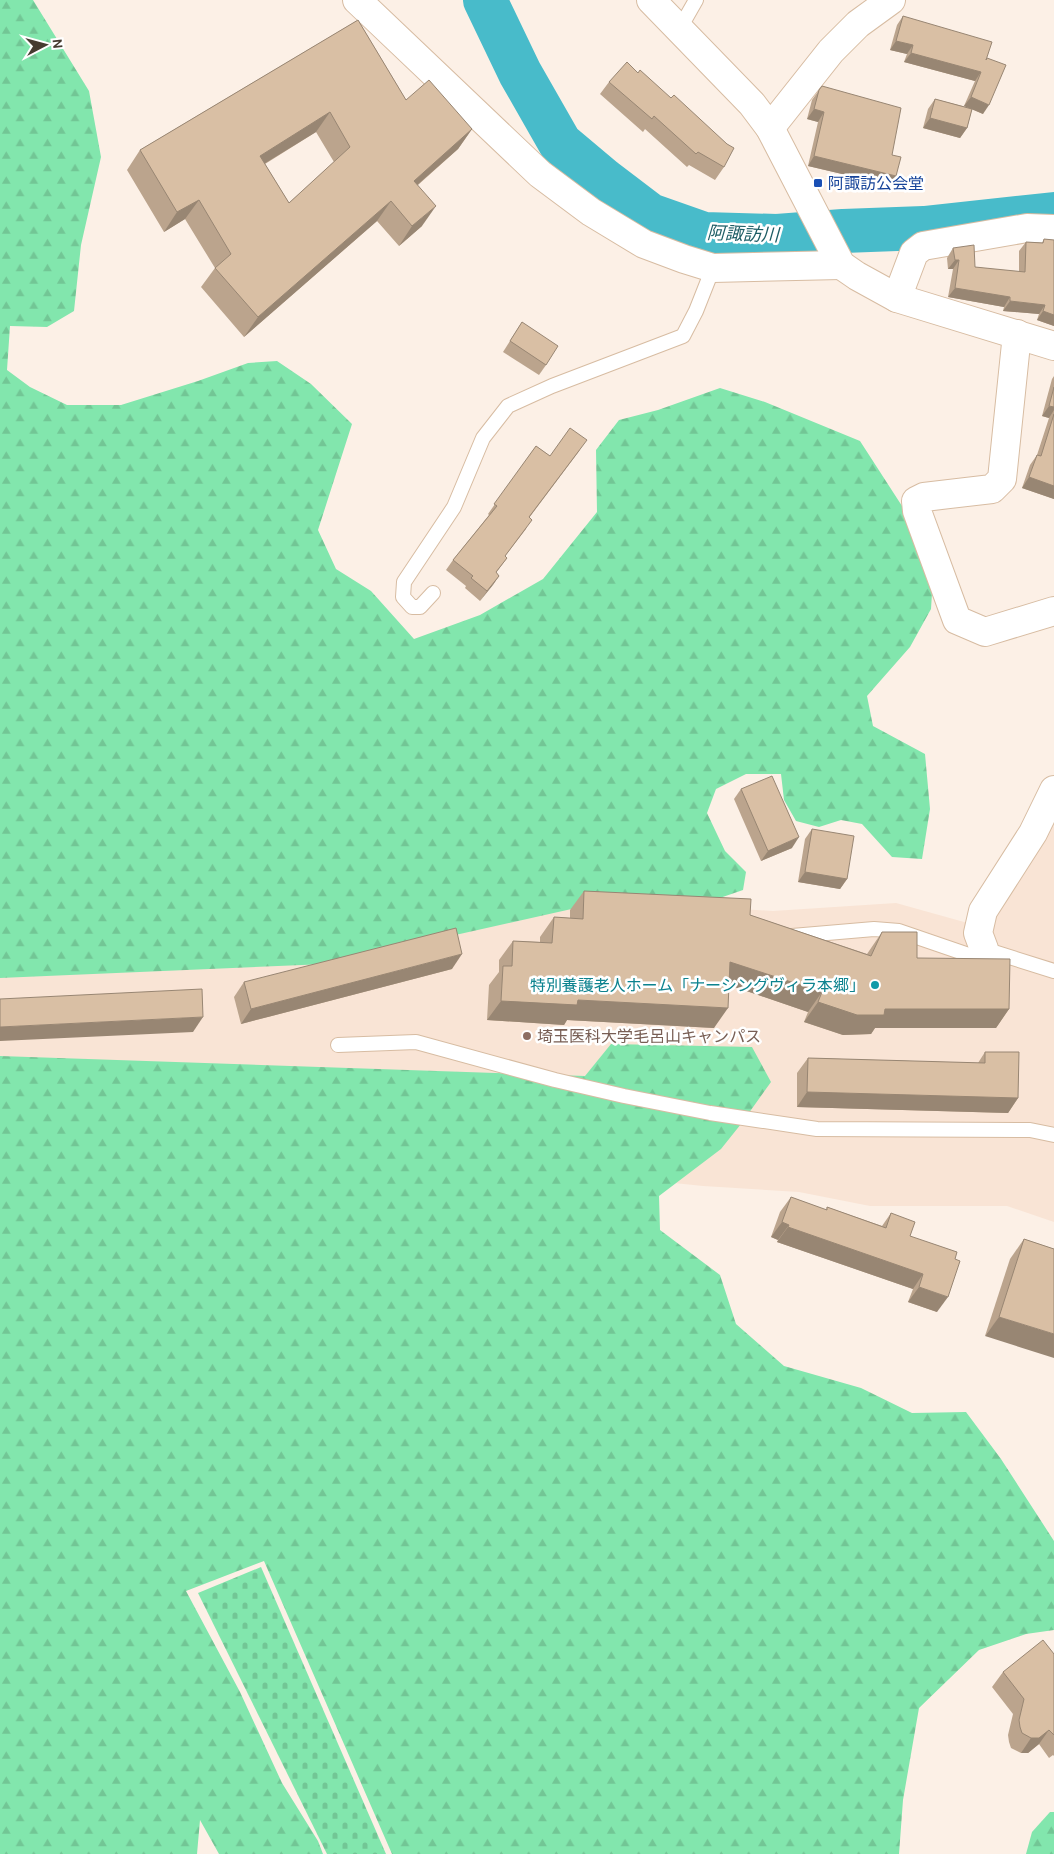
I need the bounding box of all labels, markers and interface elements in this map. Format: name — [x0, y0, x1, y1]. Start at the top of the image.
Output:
north arrow — [20, 20, 70, 70]
text: N — [48, 38, 66, 50]
place label: 阿諏訪公会堂 — [828, 174, 924, 193]
marker: 阿諏訪公会堂 — [812, 177, 824, 189]
water label: 阿諏訪川 — [707, 222, 781, 246]
place label: 特別養護老人ホーム「ナーシングヴィラ本郷」 — [530, 976, 865, 995]
marker: 特別養護老人ホーム「ナーシングヴィラ本郷」 — [869, 979, 881, 991]
place label: 埼玉医科大学毛呂山キャンパス — [537, 1027, 761, 1046]
marker: 埼玉医科大学毛呂山キャンパス — [521, 1030, 533, 1042]

